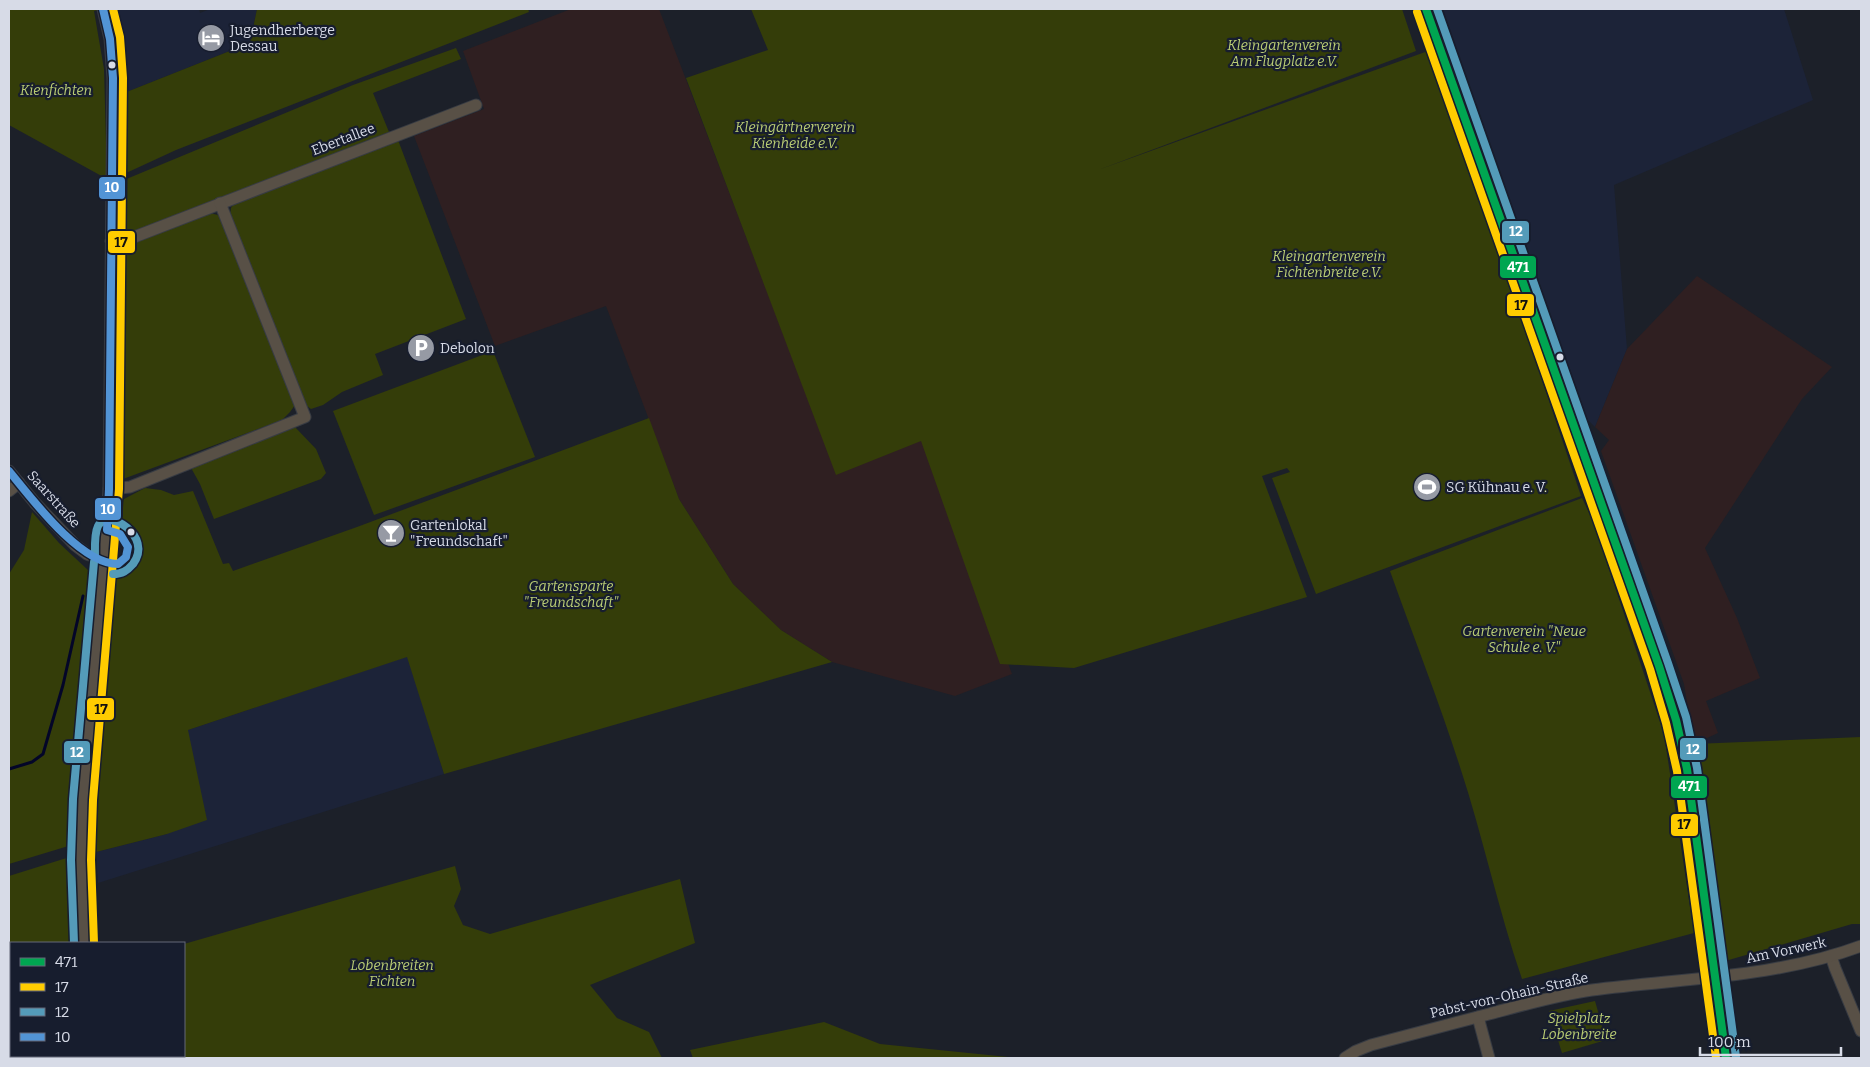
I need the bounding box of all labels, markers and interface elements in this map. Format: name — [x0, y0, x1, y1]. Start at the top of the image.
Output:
place label: Jugendherberge Dessau — [229, 22, 335, 55]
hotel icon: Jugendherberge Dessau — [196, 23, 226, 53]
park label: Kleingartenverein Am Flugplatz e.V. — [1227, 37, 1341, 70]
unlabelled marker — [107, 60, 117, 70]
park label: Kienfichten — [20, 82, 92, 99]
park label: Kleingärtnerverein Kienheide e.V. — [735, 119, 855, 152]
street label: Ebertallee — [309, 120, 377, 159]
line badge: 10 — [98, 176, 126, 200]
text: 10 — [105, 179, 120, 196]
line badge: 12 — [1501, 220, 1530, 244]
text: 12 — [1509, 223, 1523, 240]
line badge: 17 — [107, 230, 136, 254]
text: 17 — [114, 234, 128, 251]
park label: Kleingartenverein Fichtenbreite e.V. — [1272, 248, 1386, 281]
line badge: 471 — [1499, 255, 1537, 279]
text: 471 — [1507, 259, 1529, 276]
line badge: 17 — [1506, 293, 1535, 317]
text: 17 — [1514, 297, 1528, 314]
parking icon: Debolon — [406, 333, 436, 363]
place label: Debolon — [440, 340, 495, 357]
unlabelled marker — [1555, 352, 1565, 362]
street label: Saarstraße — [23, 467, 84, 531]
sports icon: SG Kühnau e. V. — [1412, 472, 1442, 502]
place label: SG Kühnau e. V. — [1446, 479, 1547, 496]
line badge: 10 — [94, 497, 122, 521]
text: 10 — [101, 501, 116, 518]
place label: Gartenlokal "Freundschaft" — [410, 517, 508, 550]
bar icon: Gartenlokal "Freundschaft" — [376, 518, 406, 548]
unlabelled marker — [126, 527, 136, 537]
park label: Gartensparte "Freundschaft" — [524, 578, 619, 611]
park label: Gartenverein "Neue Schule e. V." — [1462, 623, 1586, 656]
line badge: 17 — [86, 697, 115, 721]
text: 17 — [94, 701, 108, 718]
line badge: 12 — [1679, 737, 1707, 761]
line badge: 12 — [63, 740, 91, 764]
text: 12 — [1686, 741, 1700, 758]
text: 12 — [70, 744, 84, 761]
line badge: 471 — [1670, 775, 1708, 799]
text: 471 — [1678, 778, 1700, 795]
line badge: 17 — [1670, 813, 1699, 837]
text: 17 — [1677, 816, 1691, 833]
street label: Am Vorwerk — [1745, 934, 1828, 967]
legend — [10, 942, 185, 1057]
text: 471 — [55, 953, 77, 971]
park label: Lobenbreiten Fichten — [350, 957, 434, 990]
street label: Pabst-von-Ohain-Straße — [1428, 969, 1590, 1022]
text: 17 — [55, 978, 69, 996]
text: 12 — [55, 1003, 69, 1021]
park label: Spielplatz Lobenbreite — [1542, 1010, 1617, 1043]
scale bar — [1700, 1024, 1841, 1056]
text: 10 — [55, 1028, 71, 1046]
text: 100 m — [1708, 1033, 1751, 1051]

